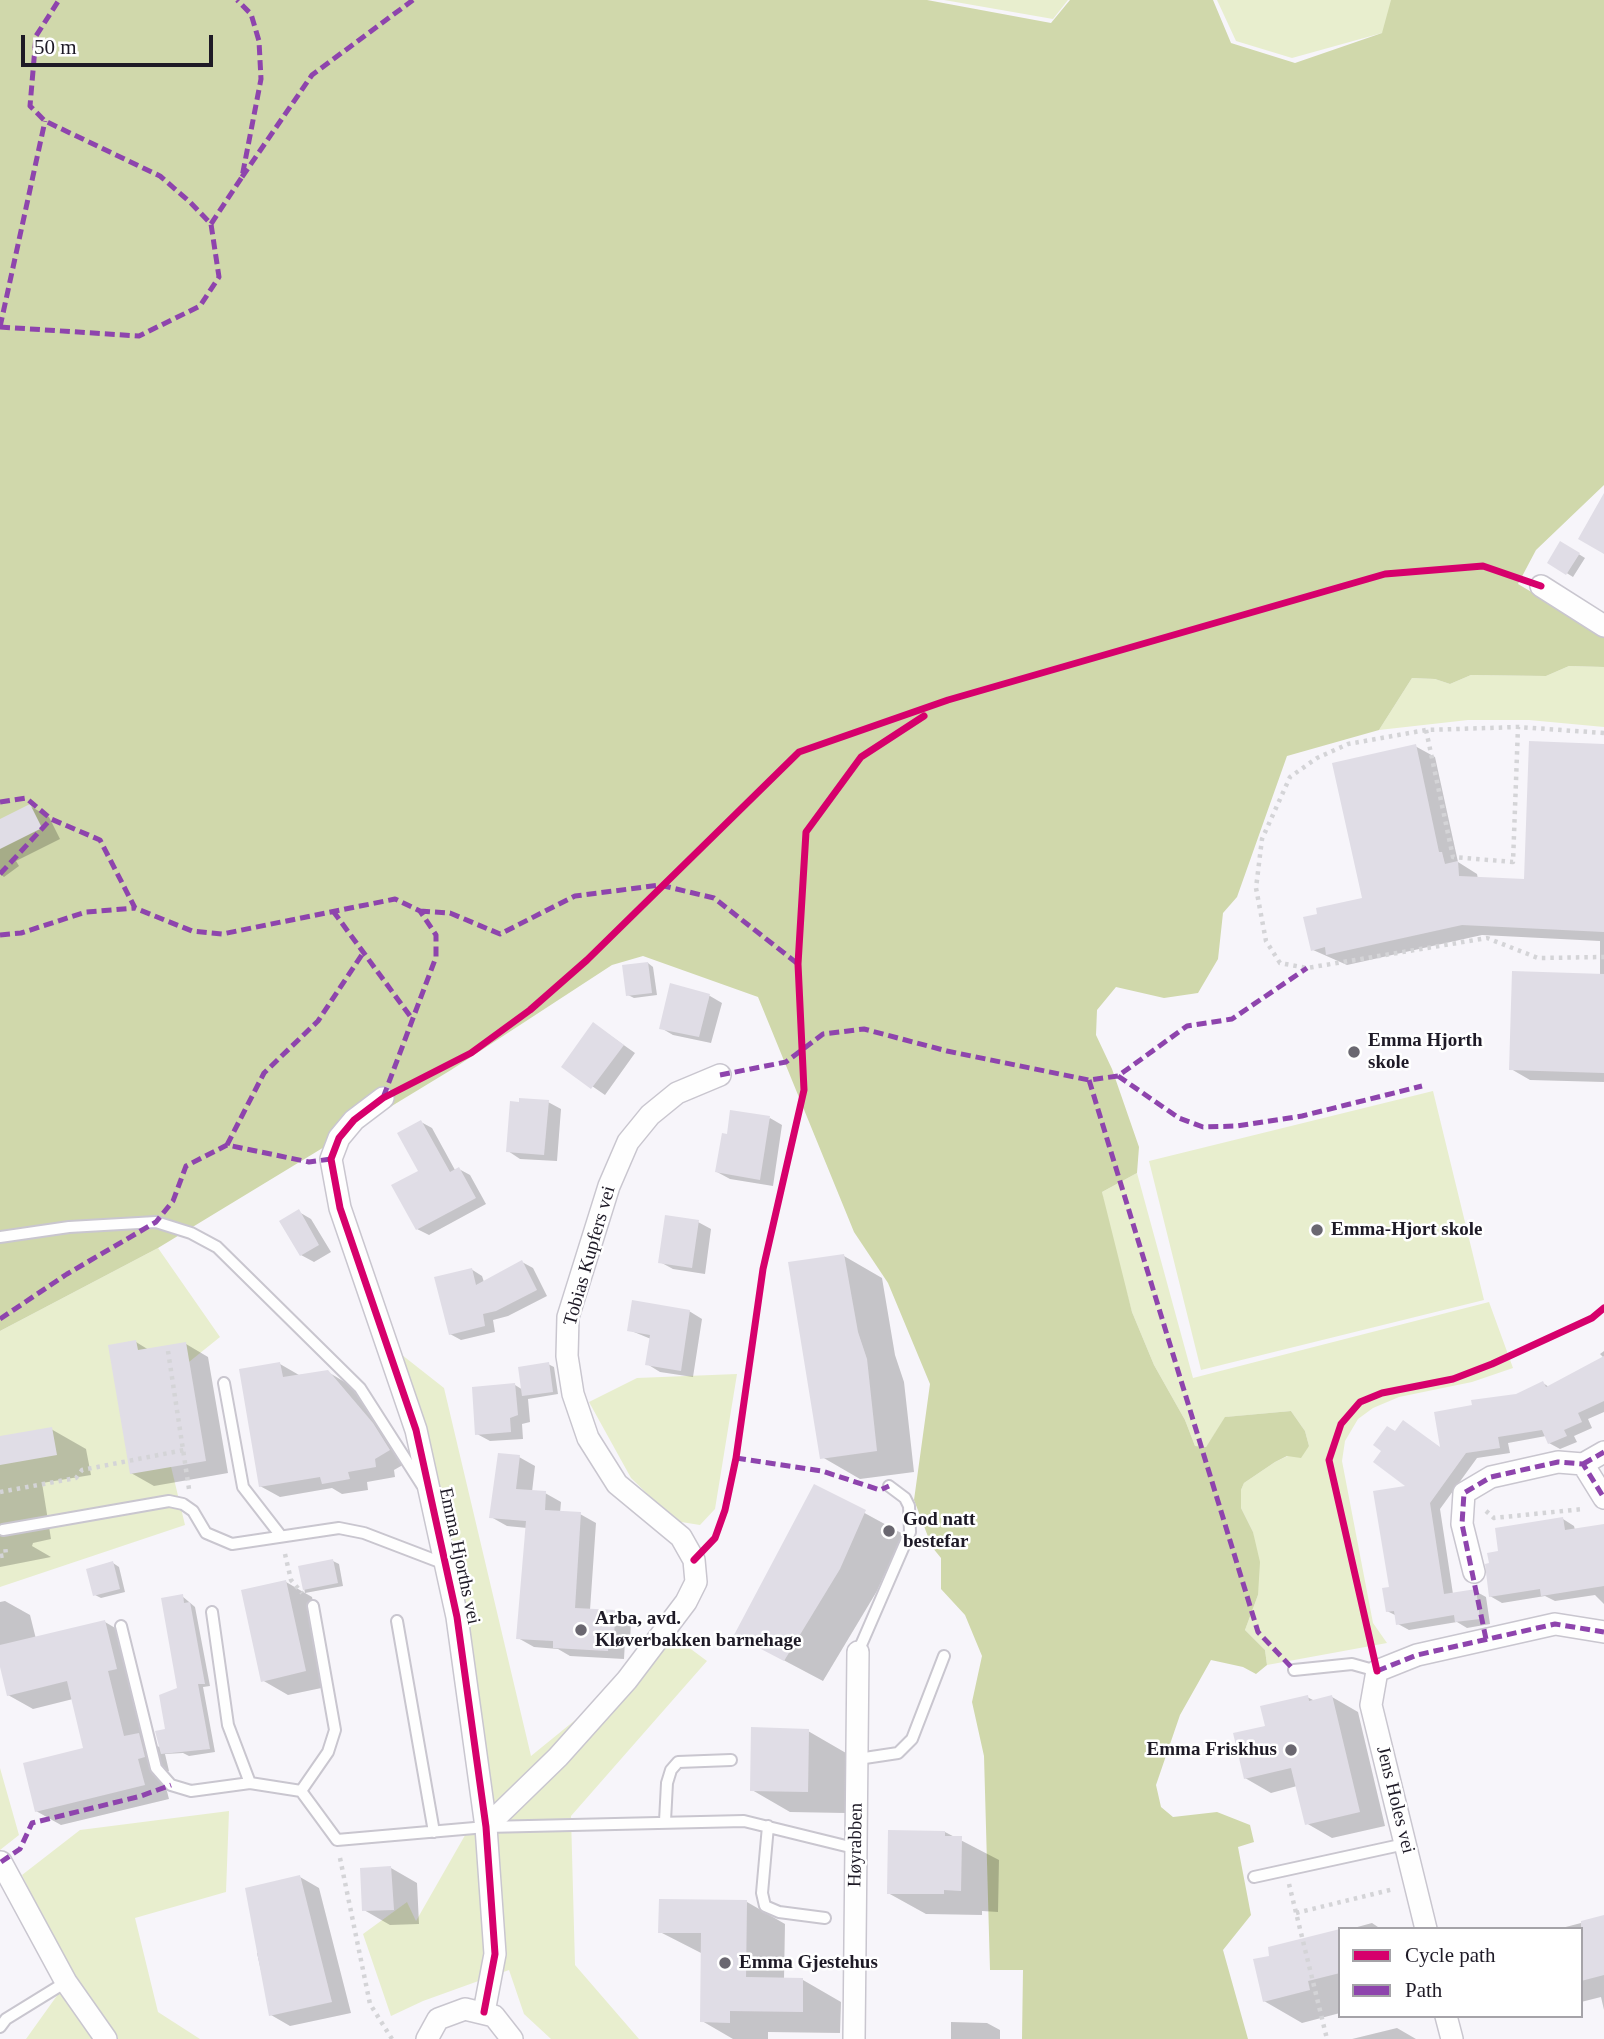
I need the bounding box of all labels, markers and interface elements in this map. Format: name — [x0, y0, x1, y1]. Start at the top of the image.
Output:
scale bar — [24, 21, 217, 65]
text: 50 m — [34, 35, 77, 59]
place label: Emma Hjorth skole — [1368, 1030, 1483, 1074]
marker: Emma Hjorth skole — [1346, 1044, 1362, 1060]
street label: Tobias Kupfers vei — [559, 1184, 621, 1328]
place label: Emma-Hjort skole — [1331, 1219, 1482, 1241]
marker: Emma-Hjort skole — [1309, 1222, 1325, 1238]
street label: Emma Hjorths vei — [433, 1485, 485, 1627]
place label: God natt bestefar — [903, 1509, 975, 1553]
marker: God natt bestefar — [881, 1523, 897, 1539]
place label: Arba, avd. Kløverbakken barnehage — [595, 1608, 801, 1652]
marker: Arba, avd. Kløverbakken barnehage — [573, 1622, 589, 1638]
place label: Emma Friskhus — [1147, 1739, 1277, 1761]
marker: Emma Friskhus — [1283, 1742, 1299, 1758]
street label: Jens Holes vei — [1371, 1744, 1419, 1856]
street label: Høyrabben — [844, 1803, 868, 1887]
legend — [1338, 1927, 1583, 2018]
text: Cycle path — [1405, 1943, 1495, 1967]
place label: Emma Gjestehus — [739, 1952, 878, 1974]
marker: Emma Gjestehus — [717, 1955, 733, 1971]
text: Path — [1405, 1978, 1442, 2002]

